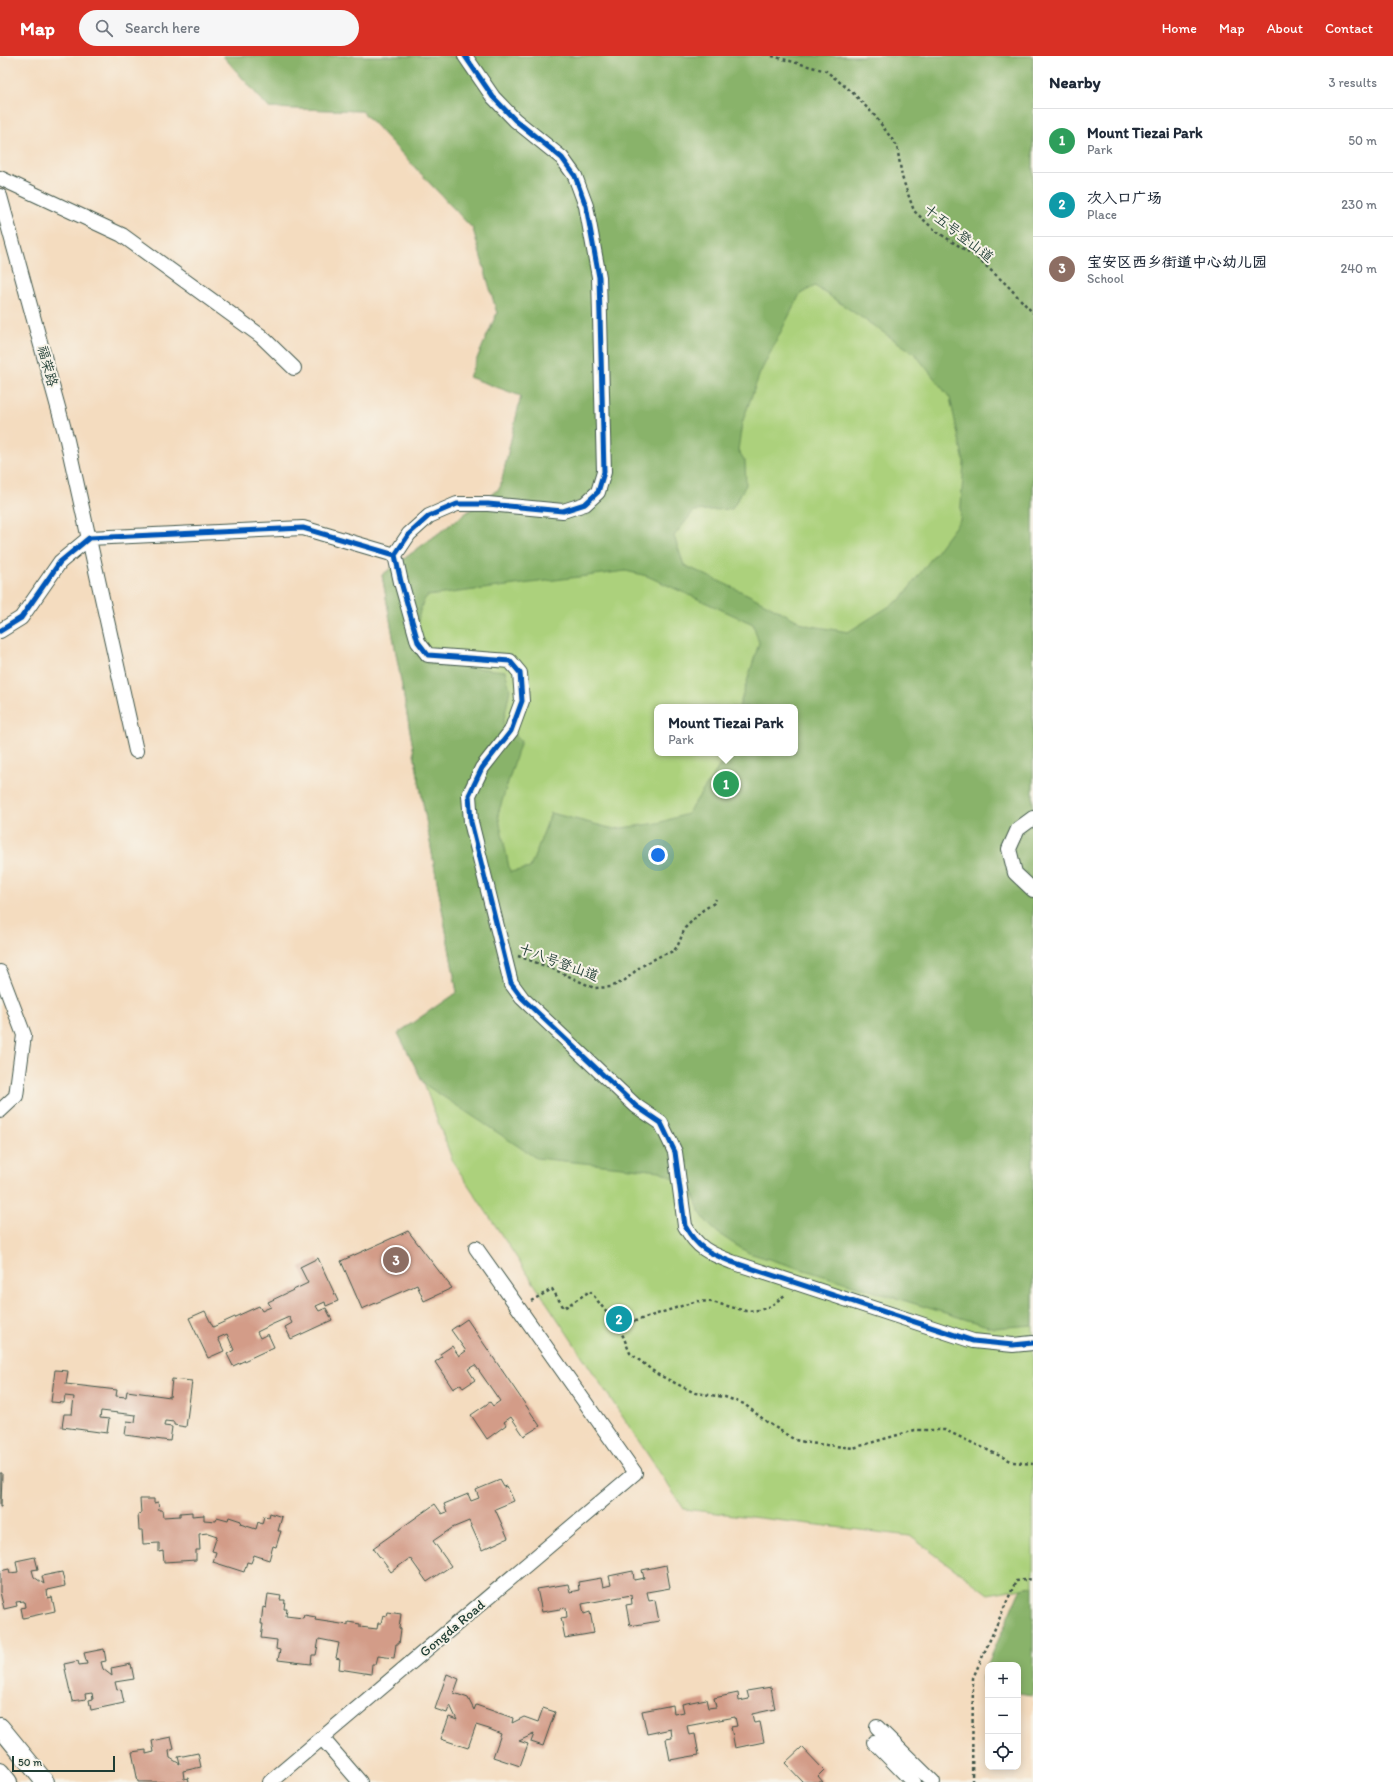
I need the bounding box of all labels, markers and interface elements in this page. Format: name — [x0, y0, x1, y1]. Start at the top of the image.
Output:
search box — [79, 10, 359, 46]
text: Map — [20, 17, 55, 40]
icon: search — [93, 17, 115, 39]
text: Search here — [125, 19, 200, 37]
text: Home — [1162, 20, 1197, 37]
text: Map — [1219, 20, 1245, 37]
text: About — [1267, 20, 1303, 37]
text: Contact — [1325, 20, 1373, 37]
text: Nearby — [1049, 72, 1101, 92]
text: 3 results — [1328, 75, 1377, 90]
text: Mount Tiezai Park — [1087, 124, 1203, 142]
text: 1 — [1059, 133, 1065, 148]
text: 50 m — [1348, 133, 1377, 148]
text: Park — [1087, 142, 1113, 157]
text: 次入口广场 — [1087, 189, 1162, 207]
text: 2 — [1059, 197, 1065, 212]
text: 230 m — [1341, 197, 1377, 212]
street label: 十五号登山道 — [920, 201, 997, 266]
text: Place — [1087, 207, 1117, 222]
text: 宝安区西乡街道中心幼儿园 — [1087, 253, 1267, 271]
text: 3 — [1058, 261, 1066, 276]
text: 240 m — [1340, 261, 1377, 276]
text: School — [1087, 271, 1124, 286]
street label: 福荣路 — [34, 344, 61, 389]
popup — [654, 704, 798, 756]
text: Mount Tiezai Park — [668, 714, 784, 732]
text: Park — [668, 732, 694, 747]
pin: 1 — [713, 769, 739, 799]
your location — [648, 845, 668, 865]
street label: 十八号登山道 — [516, 940, 601, 985]
pin: 3 — [383, 1245, 409, 1275]
pin: 2 — [606, 1304, 632, 1334]
street label: Gongda Road — [416, 1596, 489, 1661]
map controls — [985, 1662, 1021, 1770]
button: + — [985, 1662, 1021, 1698]
button: − — [985, 1698, 1021, 1734]
button: locate — [985, 1734, 1021, 1770]
scale bar — [12, 1754, 115, 1773]
text: 50 m — [18, 1756, 42, 1769]

